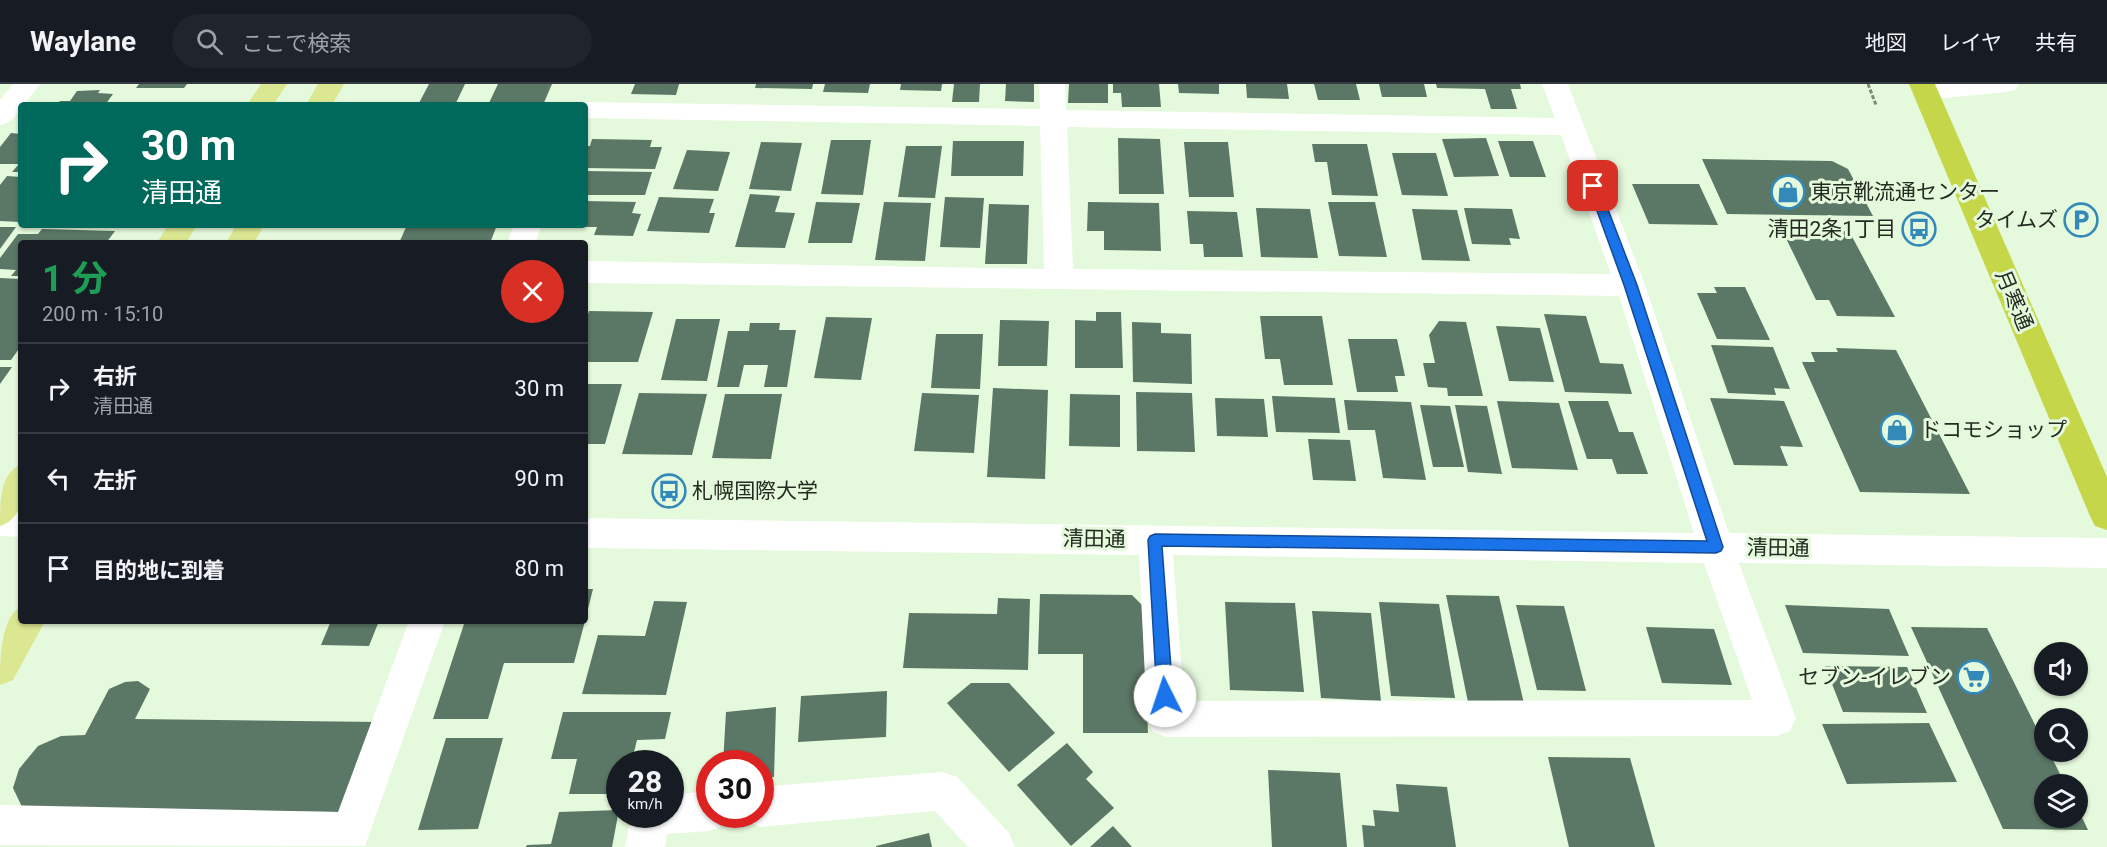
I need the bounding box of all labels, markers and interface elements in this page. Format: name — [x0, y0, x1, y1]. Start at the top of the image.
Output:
search box — [172, 14, 592, 68]
text: Waylane — [30, 25, 136, 58]
icon: search — [193, 25, 226, 58]
text: ここで検索 — [241, 31, 351, 56]
text: 地図 — [1865, 31, 1907, 55]
text: レイヤ — [1940, 31, 2002, 55]
text: 共有 — [2035, 31, 2077, 55]
text: 30 m — [141, 121, 236, 170]
icon: right — [42, 126, 120, 204]
pin — [1567, 160, 1618, 211]
icon: arrive — [1576, 169, 1609, 202]
shop icon: 東京靴流通センター — [1770, 174, 1806, 210]
text: 清田通 — [141, 177, 222, 209]
place label: 東京靴流通センター — [1811, 180, 2000, 204]
parking icon: タイムズ — [2063, 202, 2099, 238]
place label: タイムズ — [1974, 208, 2058, 232]
bus stop icon: 清田2条1丁目 — [1901, 211, 1937, 247]
place label: 清田2条1丁目 — [1767, 217, 1896, 241]
text: 1 分 — [42, 258, 108, 300]
button: close — [501, 260, 564, 323]
street label: 月寒通 — [1991, 266, 2037, 334]
text: 200 m · 15:10 — [42, 302, 163, 326]
text: 右折 — [93, 364, 137, 389]
icon: right — [42, 372, 75, 405]
text: 30 m — [515, 376, 564, 401]
text: 清田通 — [93, 394, 153, 418]
shop icon: ドコモショップ — [1879, 412, 1915, 448]
place label: ドコモショップ — [1920, 418, 2067, 442]
icon: left — [42, 462, 75, 495]
text: 90 m — [515, 466, 564, 491]
text: 左折 — [93, 468, 137, 493]
bus stop icon: 札幌国際大学 — [651, 473, 687, 509]
place label: 札幌国際大学 — [692, 479, 818, 503]
street label: 清田通 — [1062, 526, 1126, 552]
street label: 清田通 — [1746, 535, 1810, 561]
icon: arrive — [42, 552, 75, 585]
text: 80 m — [515, 556, 564, 581]
text: 目的地に到着 — [93, 558, 225, 583]
map controls — [2034, 642, 2088, 828]
button: sound — [2034, 642, 2088, 696]
supermarket icon: セブン-イレブン — [1956, 659, 1992, 695]
position arrow — [1133, 664, 1197, 728]
place label: セブン-イレブン — [1798, 665, 1951, 689]
button: search — [2034, 708, 2088, 762]
speed limit sign: 30 — [696, 750, 774, 828]
text: 28 — [628, 764, 662, 799]
button: layers — [2034, 774, 2088, 828]
text: km/h — [627, 795, 663, 813]

